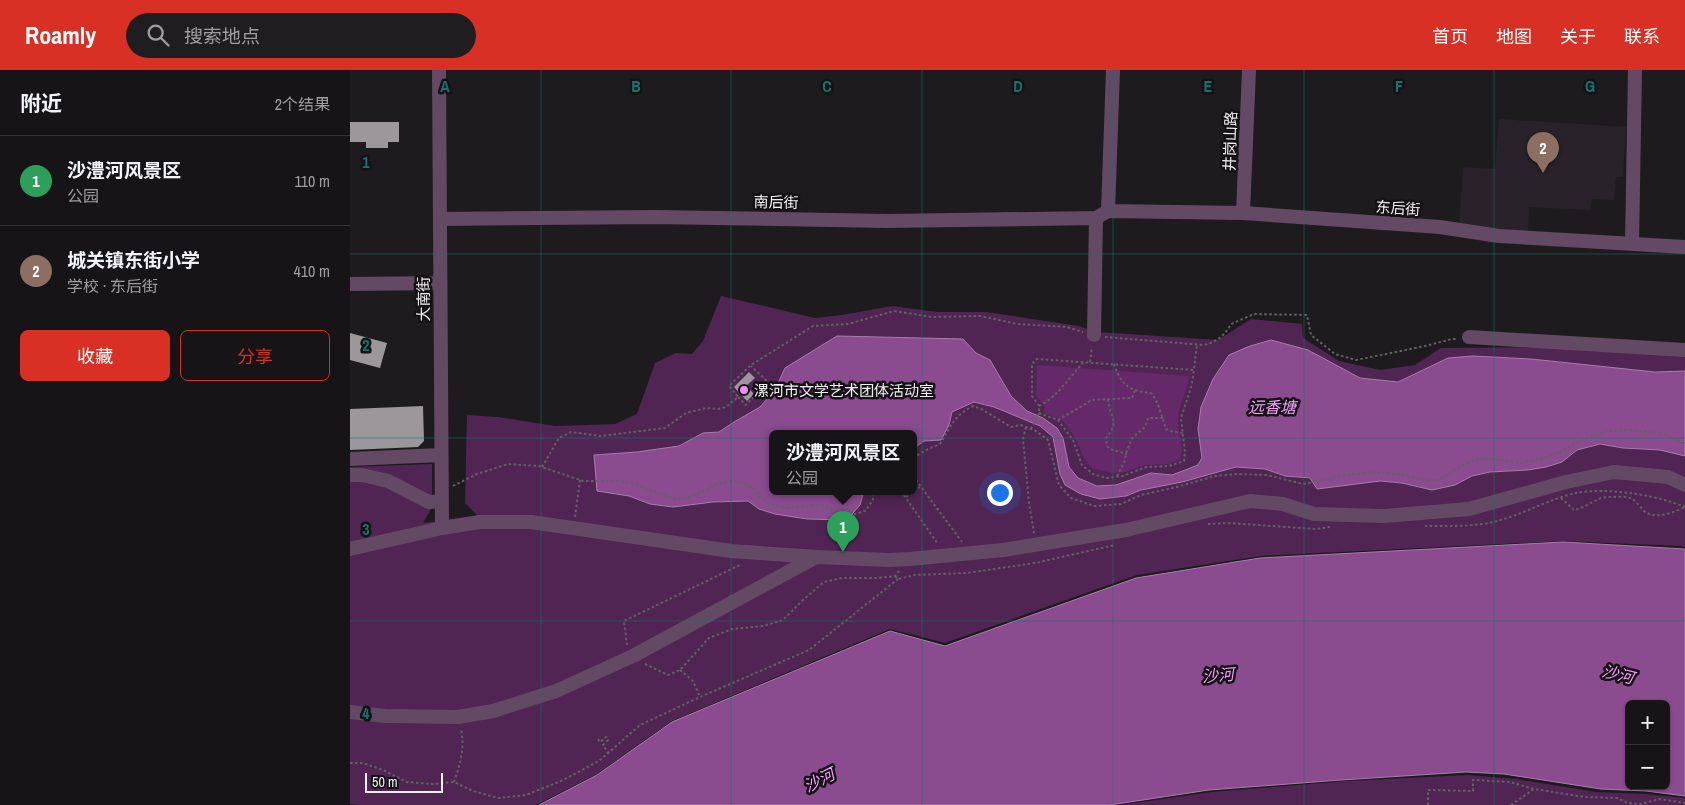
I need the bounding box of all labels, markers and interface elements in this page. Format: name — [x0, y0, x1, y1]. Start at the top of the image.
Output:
search box — [126, 13, 476, 58]
text: Roamly — [25, 19, 96, 51]
icon: search — [144, 21, 172, 49]
text: 搜索地点 — [184, 23, 260, 49]
text: 首页 — [1432, 24, 1468, 49]
text: 地图 — [1496, 24, 1532, 49]
text: 关于 — [1560, 24, 1596, 49]
text: 联系 — [1624, 24, 1660, 49]
text: A — [440, 75, 450, 97]
text: B — [631, 75, 641, 97]
text: C — [822, 75, 832, 97]
text: D — [1013, 75, 1023, 97]
text: E — [1204, 75, 1213, 97]
text: F — [1395, 75, 1403, 97]
text: G — [1585, 75, 1595, 97]
text: 附近 — [20, 89, 62, 118]
text: 2个结果 — [275, 93, 330, 115]
street label: 井岗山路 — [1218, 111, 1242, 171]
pin: 2 — [1527, 132, 1559, 173]
text: 1 — [362, 151, 370, 173]
text: 沙澧河风景区 — [67, 157, 181, 183]
text: 1 — [32, 170, 40, 192]
text: 110 m — [294, 170, 330, 192]
text: 公园 — [67, 185, 99, 207]
street label: 南后街 — [753, 191, 799, 213]
street label: 东后街 — [1375, 196, 1421, 220]
text: 城关镇东街小学 — [67, 247, 200, 273]
text: 2 — [32, 260, 40, 282]
text: 410 m — [294, 260, 330, 282]
text: 学校 · 东后街 — [67, 275, 158, 297]
street label: 大南街 — [413, 276, 434, 322]
button: 收藏 — [20, 330, 170, 381]
button: 分享 — [180, 330, 330, 381]
text: 2 — [362, 334, 370, 356]
place label: 漯河市文学艺术团体活动室 — [754, 380, 934, 401]
marker: 漯河市文学艺术团体活动室 — [738, 384, 750, 396]
water label: 远香塘 — [1248, 396, 1299, 418]
popup — [769, 430, 917, 495]
text: 沙澧河风景区 — [786, 439, 900, 465]
text: 公园 — [786, 467, 818, 489]
your location — [987, 480, 1013, 506]
pin: 1 — [827, 511, 859, 552]
text: 3 — [362, 518, 370, 540]
water label: 沙河 — [1600, 659, 1639, 689]
water label: 沙河 — [1201, 662, 1238, 687]
map controls — [1625, 700, 1670, 790]
button: + — [1625, 700, 1670, 745]
text: 4 — [362, 702, 370, 724]
button: − — [1625, 745, 1670, 790]
water label: 沙河 — [800, 762, 841, 797]
scale bar — [365, 770, 442, 793]
text: 50 m — [372, 773, 398, 791]

